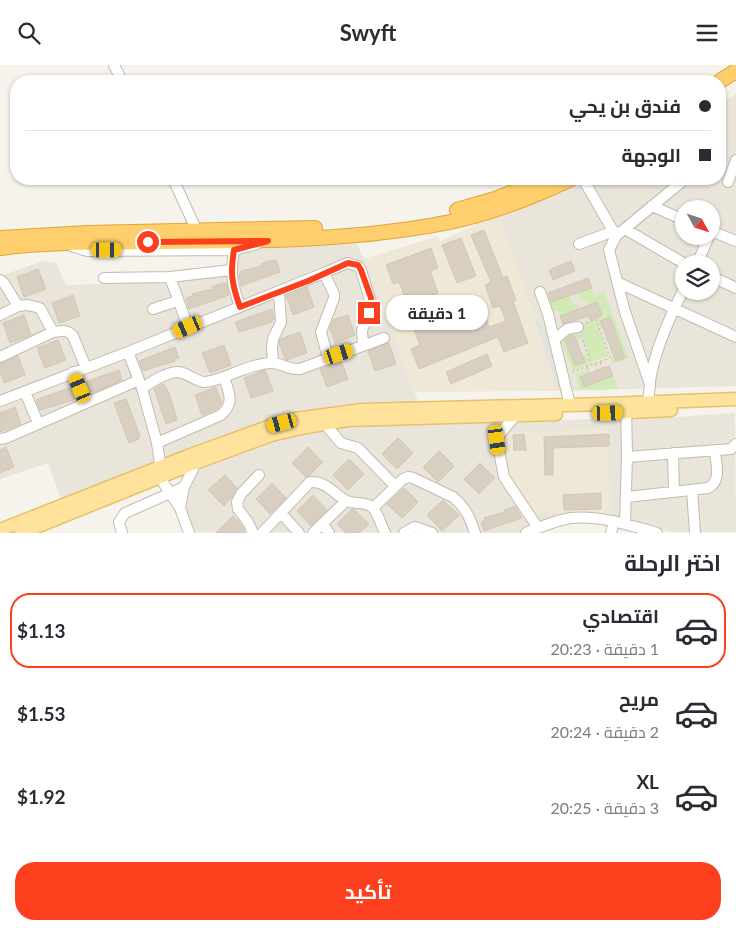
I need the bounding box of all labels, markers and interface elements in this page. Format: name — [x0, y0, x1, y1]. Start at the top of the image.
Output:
icon: search — [15, 19, 43, 47]
text: Swyft — [340, 19, 396, 46]
icon: menu — [693, 19, 721, 47]
text: فندق بن يحي — [569, 94, 681, 117]
text: الوجهة — [621, 143, 681, 166]
north arrow — [675, 200, 720, 245]
map controls — [675, 200, 720, 300]
route start — [137, 231, 159, 253]
car — [92, 243, 122, 258]
button: layers — [675, 255, 720, 300]
callout: 1 دقيقة — [386, 295, 489, 331]
route end — [358, 302, 380, 324]
text: 1 دقيقة — [408, 303, 466, 322]
car — [171, 314, 204, 340]
car — [322, 342, 355, 366]
car — [67, 371, 92, 405]
car — [592, 405, 623, 421]
car — [265, 412, 298, 434]
car — [487, 424, 506, 456]
text: اختر الرحلة — [624, 549, 721, 576]
text: اقتصادي — [583, 604, 659, 627]
icon: car — [674, 608, 719, 653]
text: $1.13 — [17, 619, 66, 642]
text: 1 دقيقة · 20:23 — [551, 639, 659, 658]
text: مريح — [619, 687, 659, 710]
icon: car — [674, 691, 719, 736]
text: $1.53 — [17, 702, 66, 725]
text: 2 دقيقة · 20:24 — [551, 722, 659, 741]
text: XL — [636, 770, 659, 793]
icon: car — [674, 774, 719, 819]
text: $1.92 — [17, 785, 66, 808]
text: 3 دقيقة · 20:25 — [551, 798, 659, 817]
button: تأكيد — [15, 862, 721, 920]

